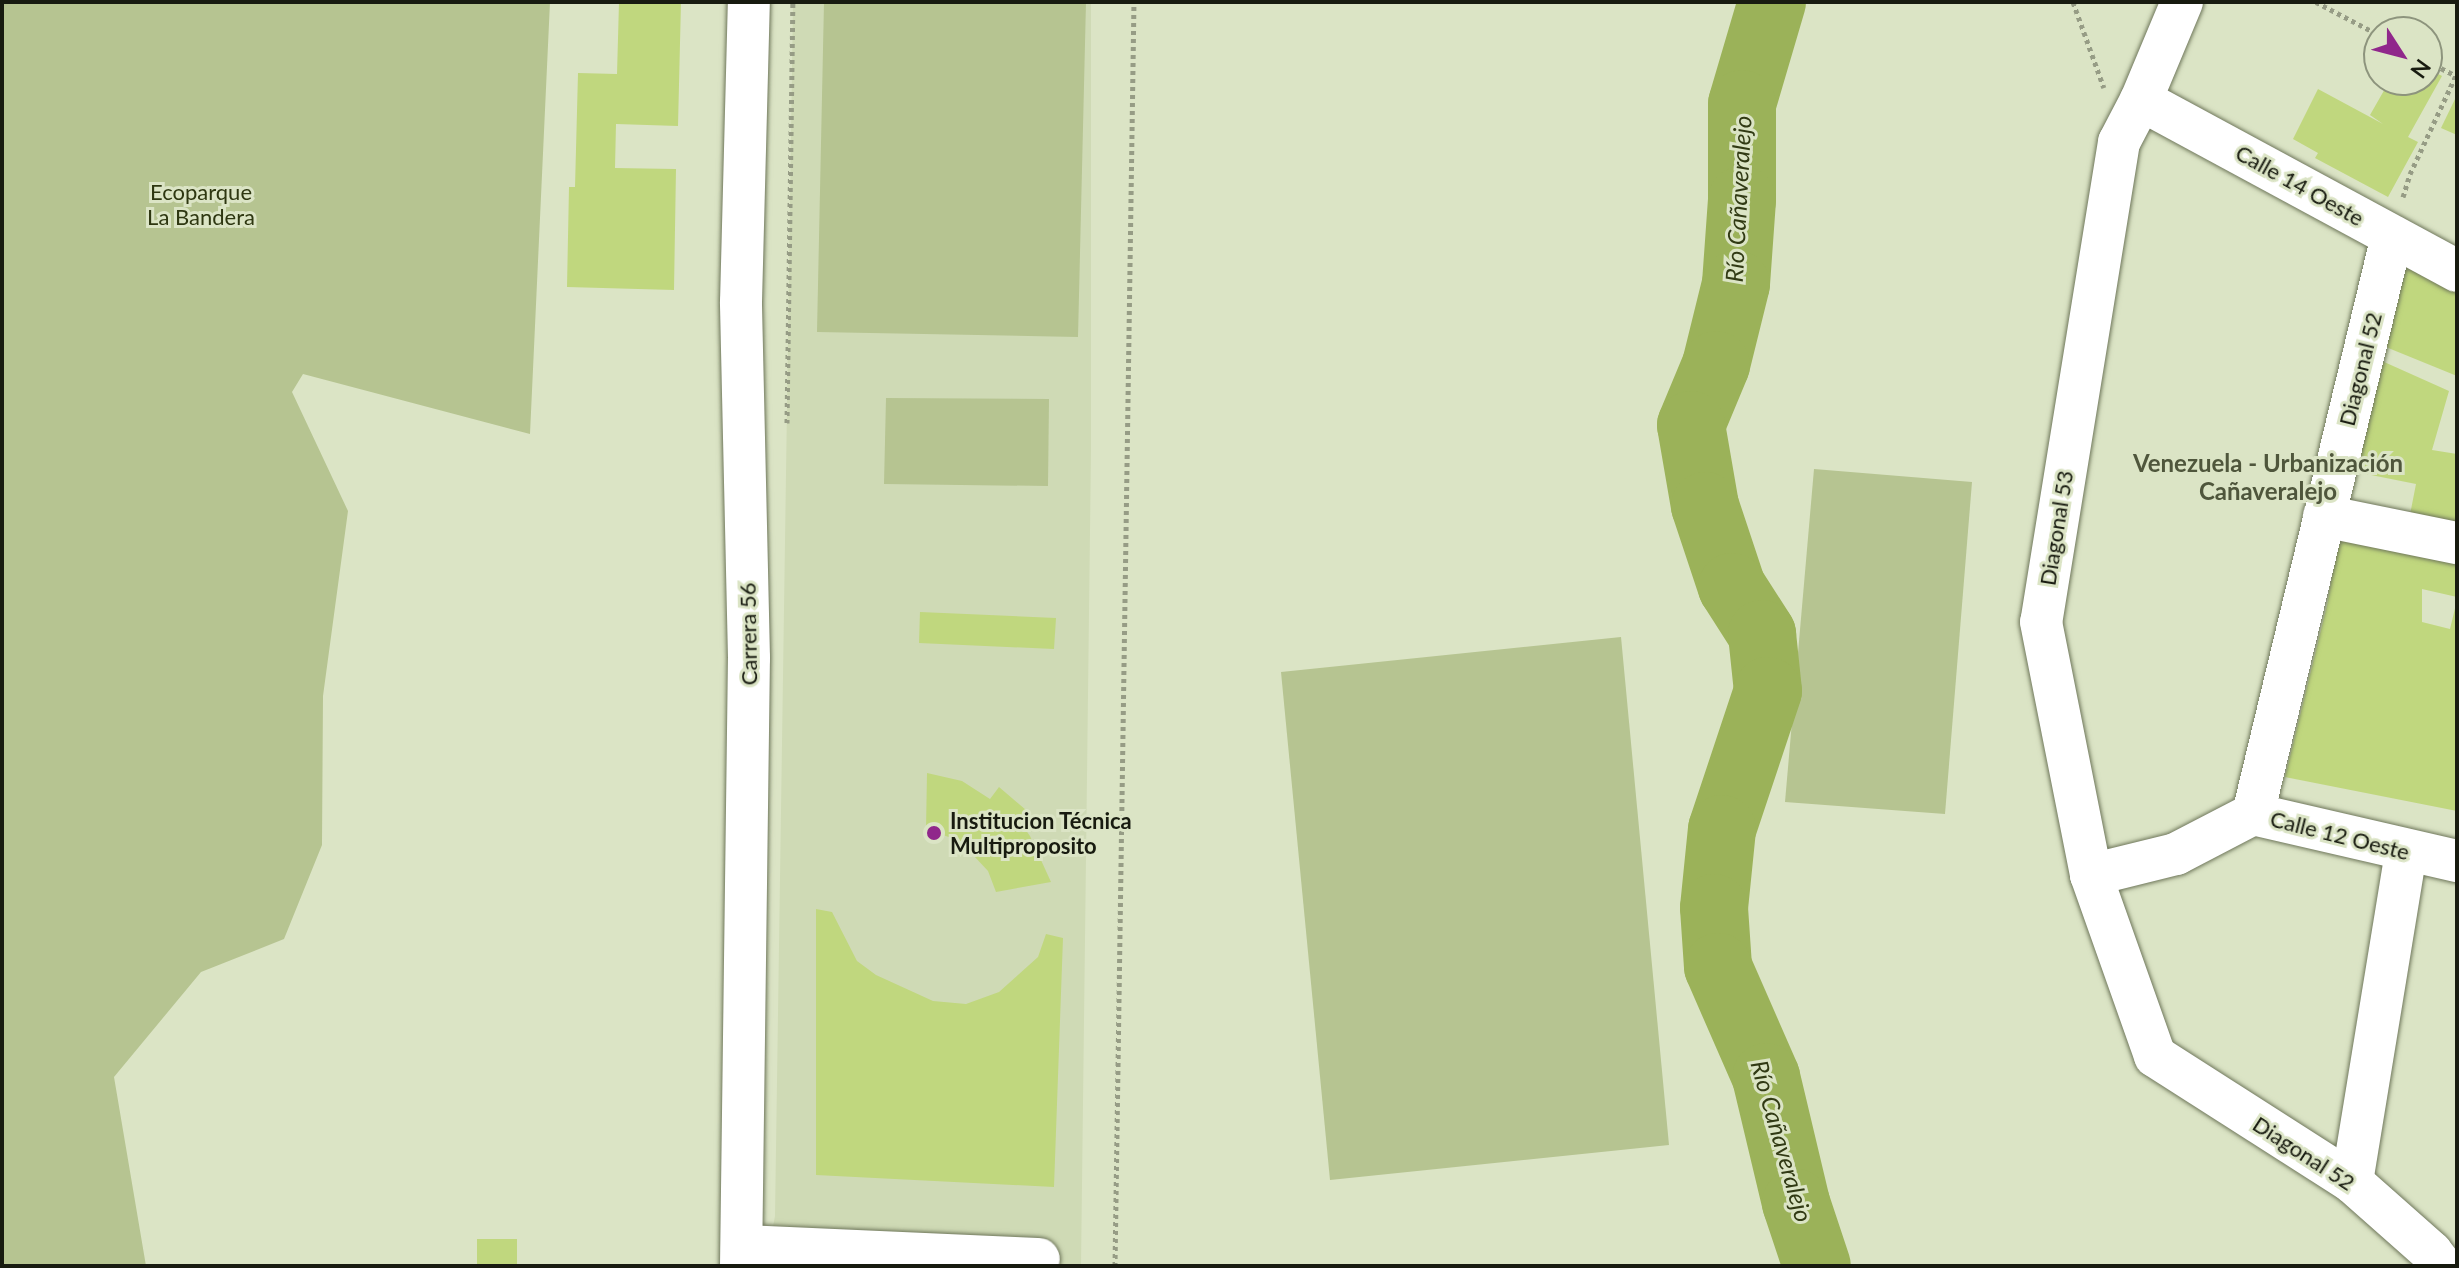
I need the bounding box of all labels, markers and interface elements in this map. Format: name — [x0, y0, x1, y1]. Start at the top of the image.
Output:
north arrow — [2363, 16, 2443, 96]
text: N — [2405, 54, 2437, 84]
water label: Río Cañaveralejo — [1719, 115, 1757, 283]
street label: Calle 14 Oeste — [2231, 139, 2369, 231]
park label: Ecoparque La Bandera — [147, 178, 255, 230]
street label: Diagonal 52 — [2333, 310, 2387, 428]
district label: Venezuela - Urbanización Cañaveralejo — [2133, 449, 2403, 505]
street label: Diagonal 53 — [2034, 469, 2078, 587]
street label: Carrera 56 — [734, 582, 762, 686]
street label: Calle 12 Oeste — [2268, 805, 2412, 865]
place label: Institucion Técnica Multiproposito — [950, 807, 1132, 858]
marker: Institucion Técnica Multiproposito — [925, 824, 943, 842]
water label: Río Cañaveralejo — [1745, 1057, 1819, 1225]
street label: Diagonal 52 — [2248, 1110, 2360, 1196]

